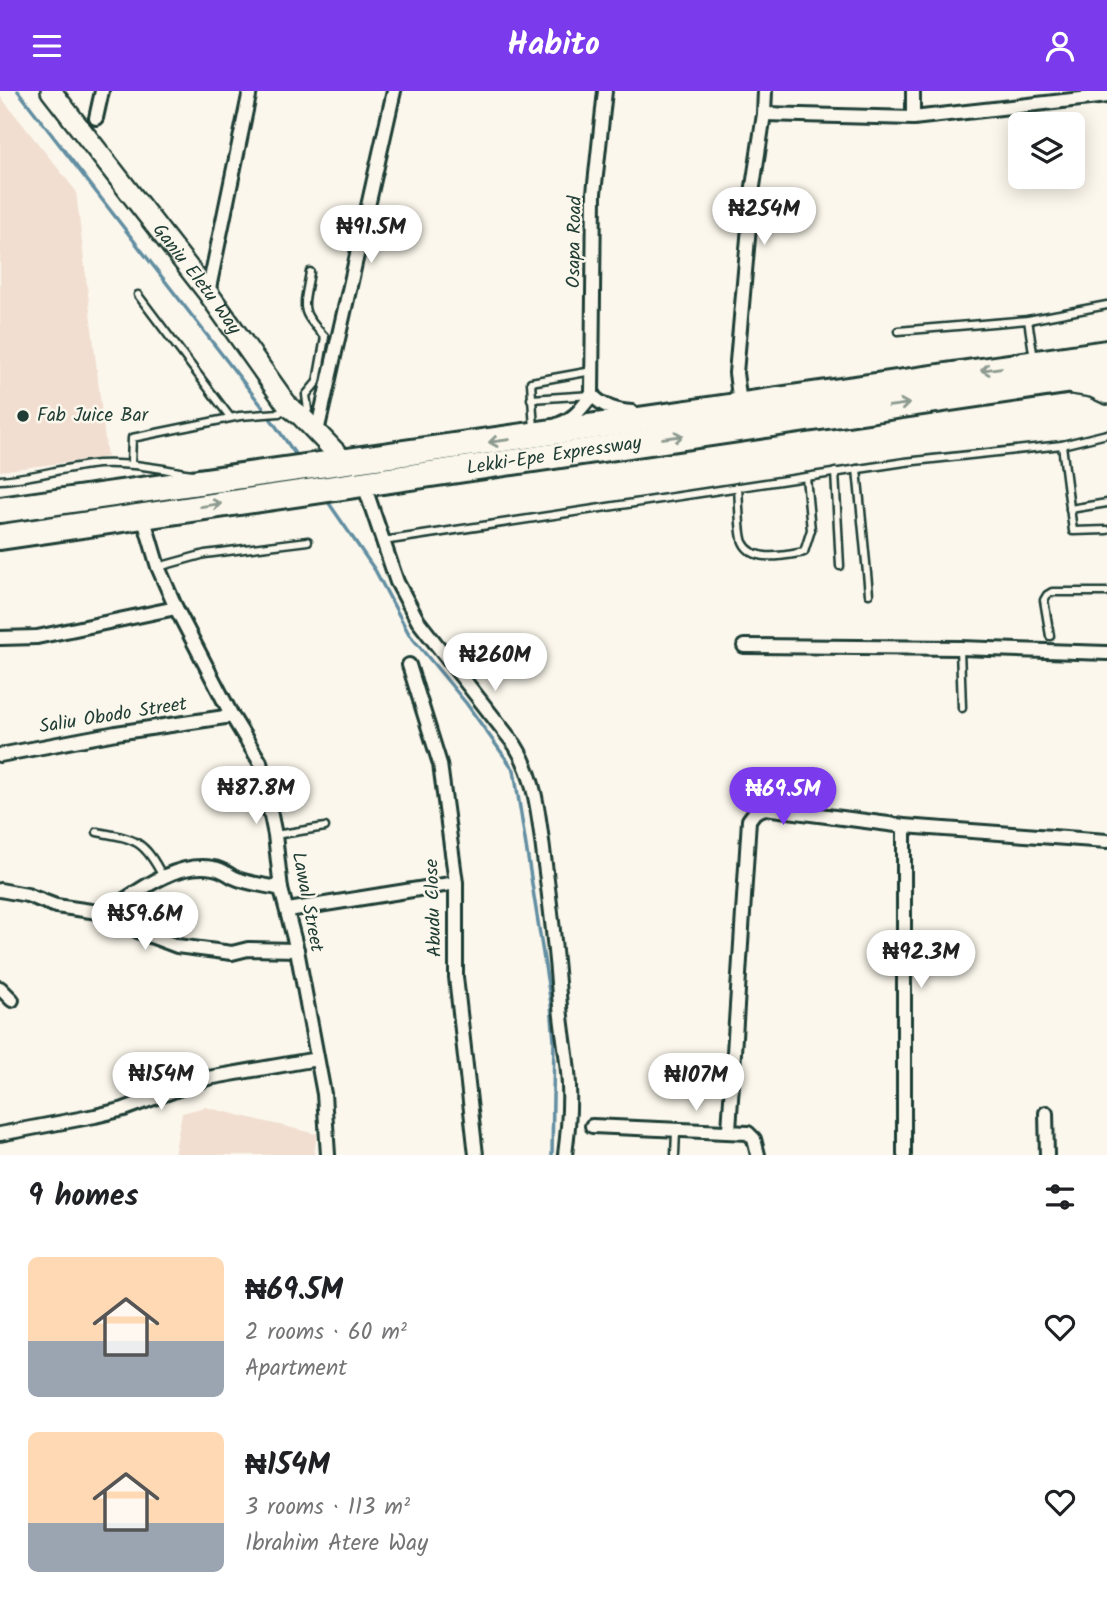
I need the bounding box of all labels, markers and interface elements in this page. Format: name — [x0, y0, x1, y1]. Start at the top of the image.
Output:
text: Habito — [507, 20, 600, 71]
icon: menu — [28, 27, 66, 65]
icon: person — [1041, 27, 1079, 65]
map controls — [1008, 112, 1085, 189]
button: layers — [1008, 112, 1085, 189]
pin: ₦254M — [715, 187, 813, 247]
text: ₦254M — [728, 192, 800, 228]
street label: Osapa Road — [559, 195, 591, 288]
pin: ₦91.5M — [314, 205, 428, 265]
text: ₦91.5M — [336, 210, 406, 246]
street label: Ganiu Eletu Way — [144, 217, 249, 342]
one-way arrow — [980, 363, 1003, 376]
one-way arrow — [887, 398, 909, 411]
place label: Fab Juice Bar — [37, 401, 150, 431]
marker: Fab Juice Bar — [15, 408, 31, 424]
street label: Lekki-Epe Expressway — [465, 428, 645, 484]
one-way arrow — [661, 431, 684, 444]
one-way arrow — [488, 435, 511, 448]
one-way arrow — [199, 498, 222, 511]
pin: ₦260M — [446, 633, 544, 693]
text: ₦260M — [459, 638, 531, 674]
street label: Saliu Obodo Street — [37, 689, 190, 742]
pin: ₦87.8M — [199, 767, 313, 826]
pin: ₦69.5M — [726, 767, 840, 827]
text: ₦87.8M — [217, 771, 295, 807]
text: ₦69.5M — [745, 772, 821, 808]
street label: Lawal Street — [283, 849, 332, 955]
street label: Abudu Close — [417, 858, 451, 958]
pin: ₦59.6M — [88, 893, 202, 952]
text: ₦59.6M — [107, 897, 183, 933]
pin: ₦92.3M — [864, 930, 978, 990]
text: ₦92.3M — [882, 935, 960, 971]
pin: ₦154M — [112, 1053, 210, 1112]
pin: ₦107M — [647, 1053, 745, 1113]
text: ₦154M — [128, 1057, 194, 1093]
text: ₦107M — [664, 1058, 728, 1094]
text: 9 homes — [28, 1173, 139, 1221]
icon: filters — [1041, 1178, 1079, 1216]
text: ₦69.5M — [245, 1267, 343, 1315]
icon: home — [84, 1285, 168, 1369]
icon: heart — [1041, 1308, 1079, 1346]
text: 2 rooms · 60 m² — [245, 1315, 407, 1351]
text: Apartment — [245, 1351, 347, 1387]
text: ₦154M — [245, 1442, 330, 1490]
icon: home — [84, 1460, 168, 1544]
icon: heart — [1041, 1483, 1079, 1521]
text: 3 rooms · 113 m² — [245, 1490, 410, 1526]
text: Ibrahim Atere Way — [245, 1526, 428, 1562]

